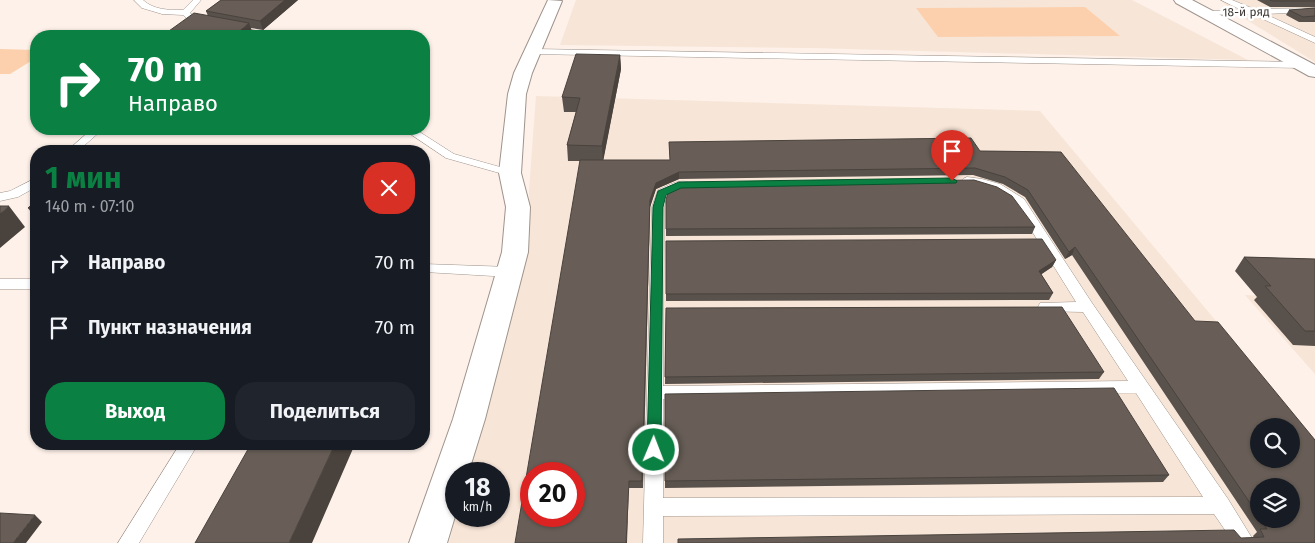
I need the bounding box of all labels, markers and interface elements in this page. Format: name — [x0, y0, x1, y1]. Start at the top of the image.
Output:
street label: 18-й ряд — [1222, 5, 1270, 19]
text: 70 m — [128, 48, 202, 90]
icon: right — [45, 50, 110, 115]
text: Направо — [128, 90, 218, 117]
pin — [931, 130, 973, 181]
icon: arrive — [938, 137, 966, 165]
text: 1 мин — [45, 160, 122, 196]
button: close — [363, 162, 415, 214]
text: 140 m · 07:10 — [45, 197, 134, 216]
icon: right — [45, 249, 73, 277]
text: Направо — [88, 251, 165, 274]
text: 70 m — [375, 251, 415, 274]
icon: arrive — [45, 314, 73, 342]
text: Пункт назначения — [88, 316, 252, 339]
text: 70 m — [375, 316, 415, 339]
button: Выход — [45, 382, 225, 440]
button: Поделиться — [235, 382, 415, 440]
map controls — [1250, 418, 1300, 528]
button: search — [1250, 418, 1300, 468]
position arrow — [627, 423, 679, 475]
speed limit sign: 20 — [520, 462, 585, 527]
text: 18 — [464, 473, 491, 503]
button: layers — [1250, 478, 1300, 528]
text: km/h — [463, 500, 492, 514]

